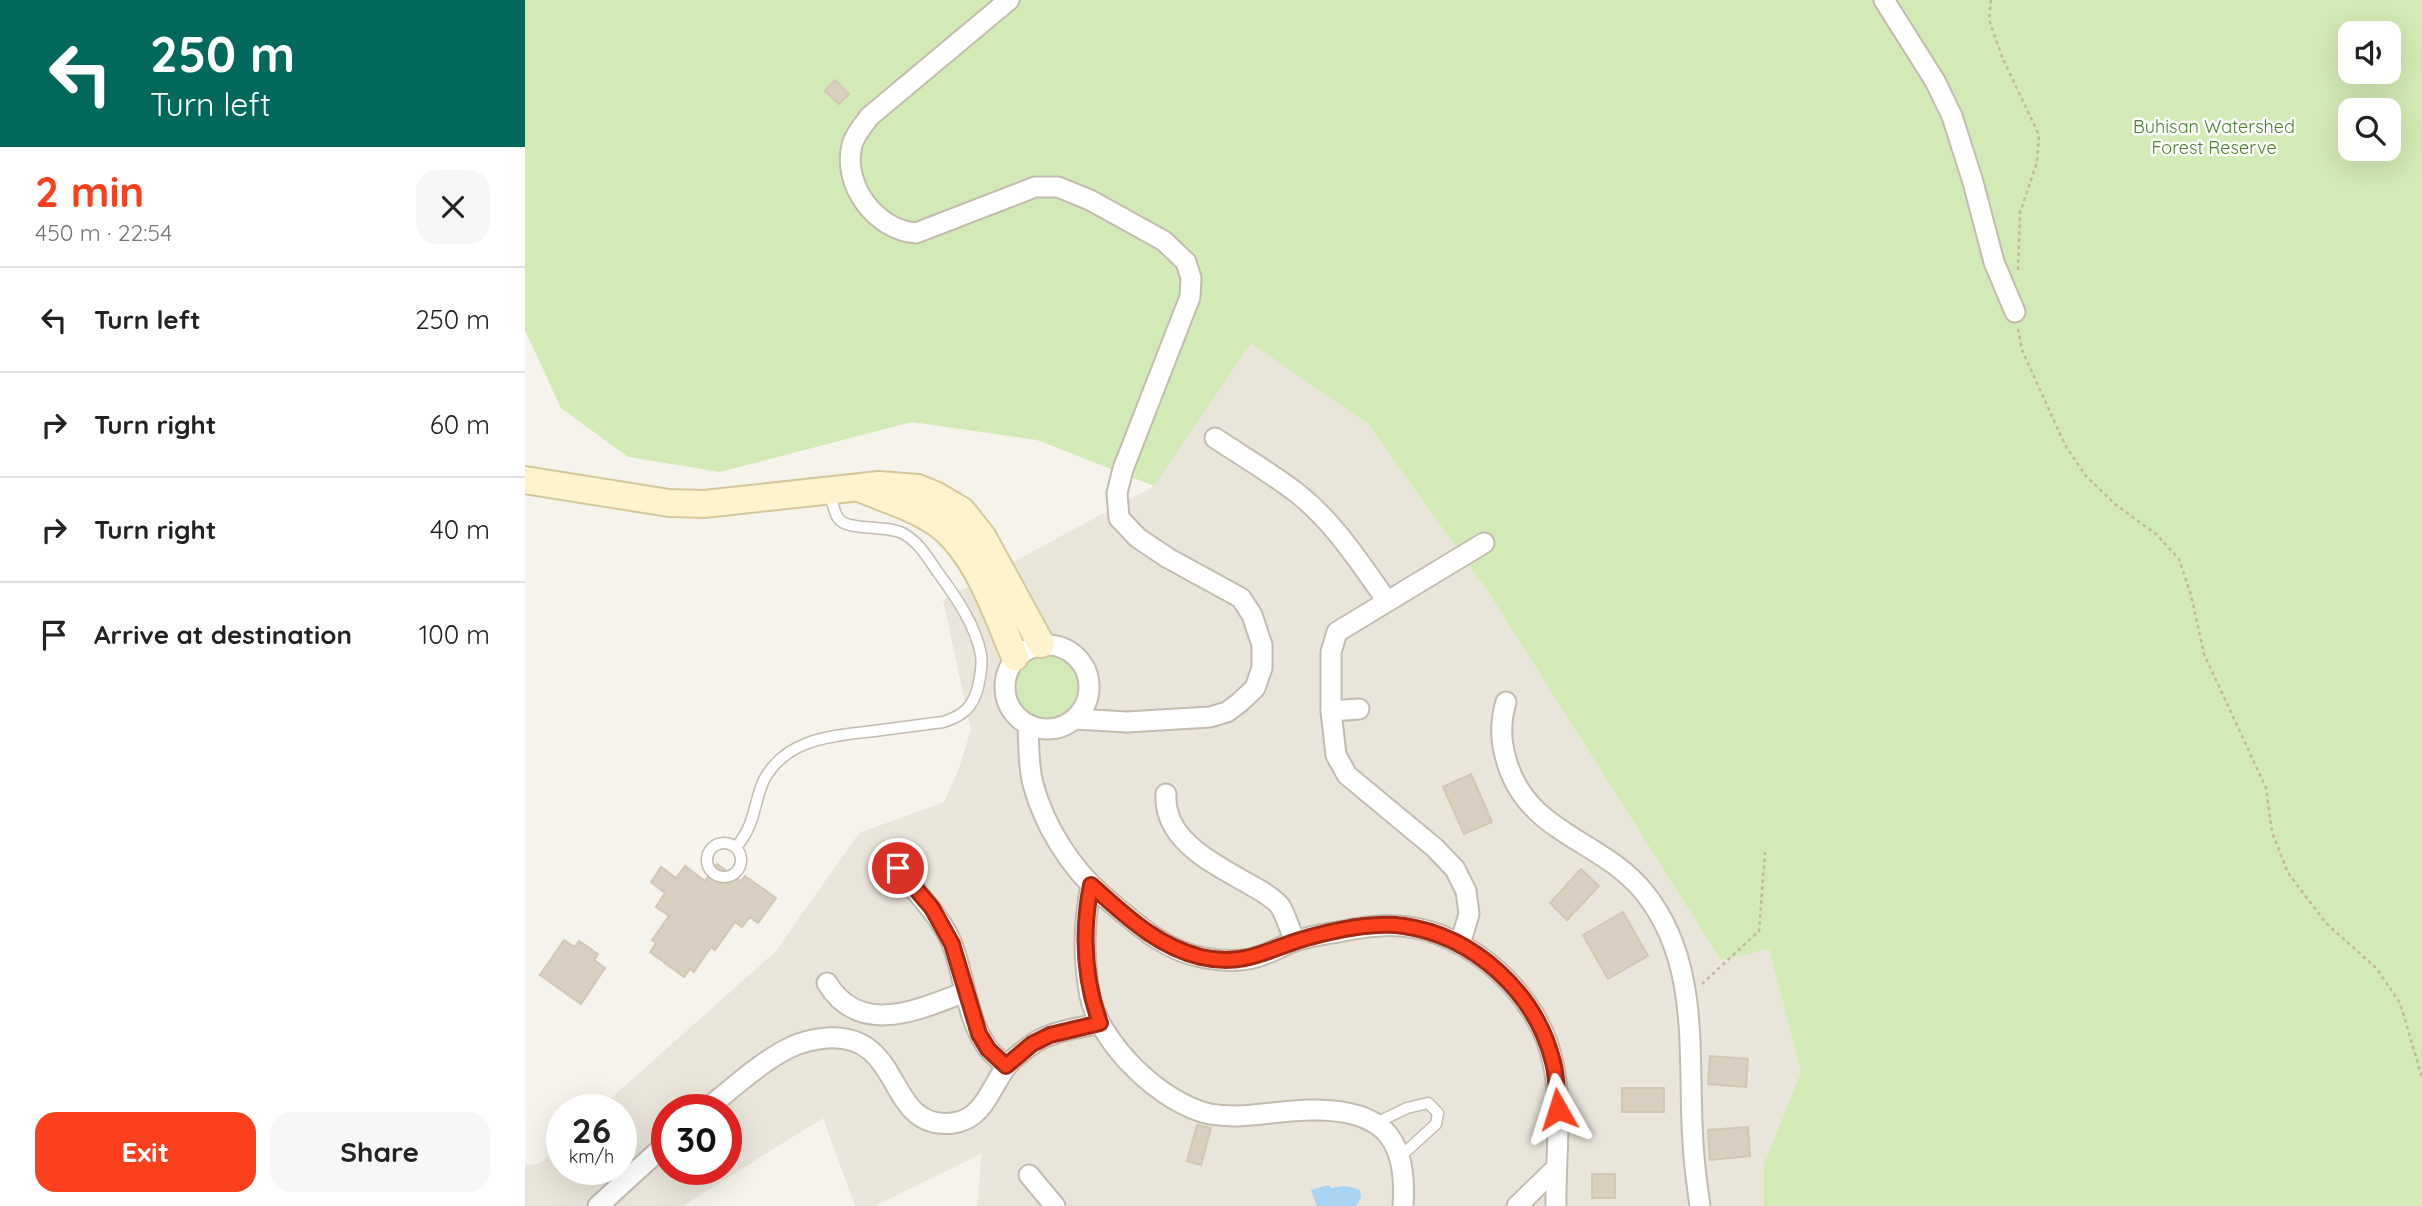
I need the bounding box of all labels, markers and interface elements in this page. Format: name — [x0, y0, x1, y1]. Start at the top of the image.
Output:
map controls — [2338, 21, 2401, 161]
button: sound — [2338, 21, 2401, 84]
text: 250 m — [150, 23, 295, 84]
icon: left — [35, 28, 126, 119]
text: Turn left — [150, 84, 271, 124]
button: search — [2338, 98, 2401, 161]
park label: Buhisan Watershed Forest Reserve — [2133, 115, 2295, 159]
text: 2 min — [35, 165, 144, 218]
button: close — [416, 170, 490, 244]
text: 450 m · 22:54 — [35, 218, 172, 247]
icon: left — [35, 301, 73, 339]
text: Turn left — [94, 303, 201, 336]
text: 250 m — [415, 303, 490, 336]
icon: right — [35, 406, 73, 444]
text: Turn right — [94, 408, 216, 441]
text: 60 m — [430, 408, 490, 441]
icon: right — [35, 511, 73, 549]
text: Turn right — [94, 513, 216, 546]
text: 40 m — [430, 513, 490, 546]
icon: arrive — [35, 616, 73, 654]
text: Arrive at destination — [94, 618, 352, 651]
text: 100 m — [419, 618, 490, 651]
pin — [868, 838, 928, 898]
icon: arrive — [879, 849, 917, 887]
position arrow — [1521, 1072, 1595, 1146]
speed limit sign: 30 — [651, 1094, 742, 1185]
text: 26 — [572, 1108, 611, 1152]
button: Exit — [35, 1112, 256, 1192]
button: Share — [270, 1112, 490, 1192]
text: km/h — [569, 1145, 614, 1168]

